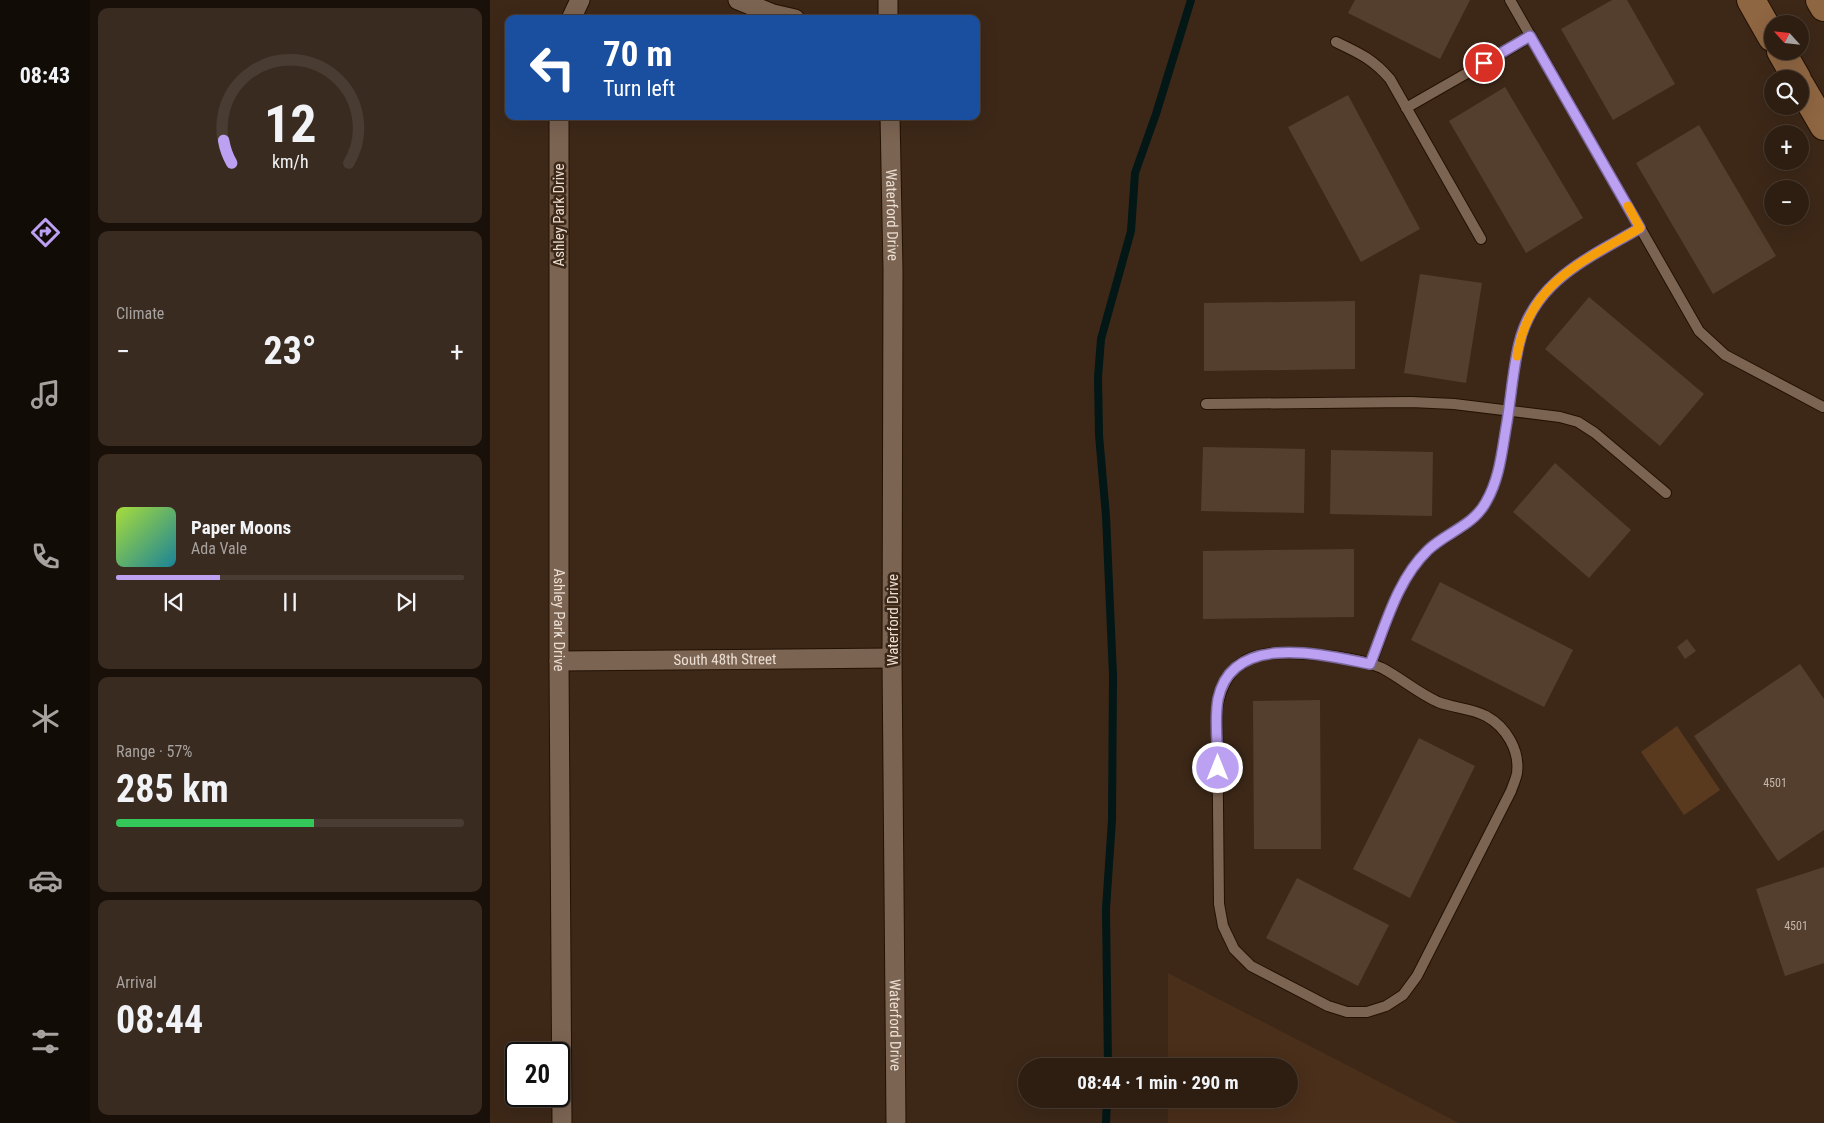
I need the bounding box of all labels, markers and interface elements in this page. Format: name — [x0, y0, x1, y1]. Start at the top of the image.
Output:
north arrow — [1764, 15, 1809, 60]
map controls — [1764, 15, 1809, 225]
text: 70 m — [603, 34, 672, 75]
icon: left — [520, 35, 585, 100]
pin — [1463, 42, 1505, 84]
icon: arrive — [1470, 49, 1498, 77]
text: 08:43 — [20, 63, 70, 88]
button: search — [1764, 70, 1809, 115]
text: Turn left — [603, 76, 675, 101]
text: 12 — [264, 94, 316, 155]
button: + — [1764, 125, 1809, 170]
text: km/h — [272, 151, 308, 172]
street label: Ashley Park Drive — [550, 164, 568, 266]
street label: Waterford Drive — [882, 169, 902, 261]
button: − — [1764, 180, 1809, 225]
icon: directions — [28, 215, 63, 250]
text: Climate — [116, 304, 164, 323]
text: 23° — [263, 329, 317, 373]
text: − — [116, 335, 130, 368]
text: + — [450, 335, 464, 368]
icon: music — [28, 377, 63, 412]
text: Paper Moons — [191, 516, 291, 539]
icon: phone — [28, 539, 63, 574]
text: Ada Vale — [191, 539, 247, 558]
street label: Ashley Park Drive — [550, 568, 568, 672]
street label: Waterford Drive — [884, 574, 902, 666]
icon: previous — [160, 588, 188, 616]
icon: pause — [276, 588, 304, 616]
icon: next — [392, 588, 420, 616]
street label: South 48th Street — [673, 650, 777, 669]
icon: climate — [28, 701, 63, 736]
position arrow — [1191, 741, 1243, 793]
text: Range · 57% — [116, 742, 192, 761]
text: 285 km — [116, 767, 229, 811]
house number: 4501 — [1763, 776, 1787, 790]
icon: car — [28, 863, 63, 898]
house number: 4501 — [1784, 919, 1808, 933]
text: Arrival — [116, 973, 157, 992]
street label: Waterford Drive — [886, 979, 905, 1071]
text: 08:44 — [116, 998, 203, 1042]
icon: filters — [28, 1024, 63, 1059]
speed limit sign: 20 — [505, 1042, 570, 1107]
text: 08:44 · 1 min · 290 m — [1077, 1071, 1239, 1094]

